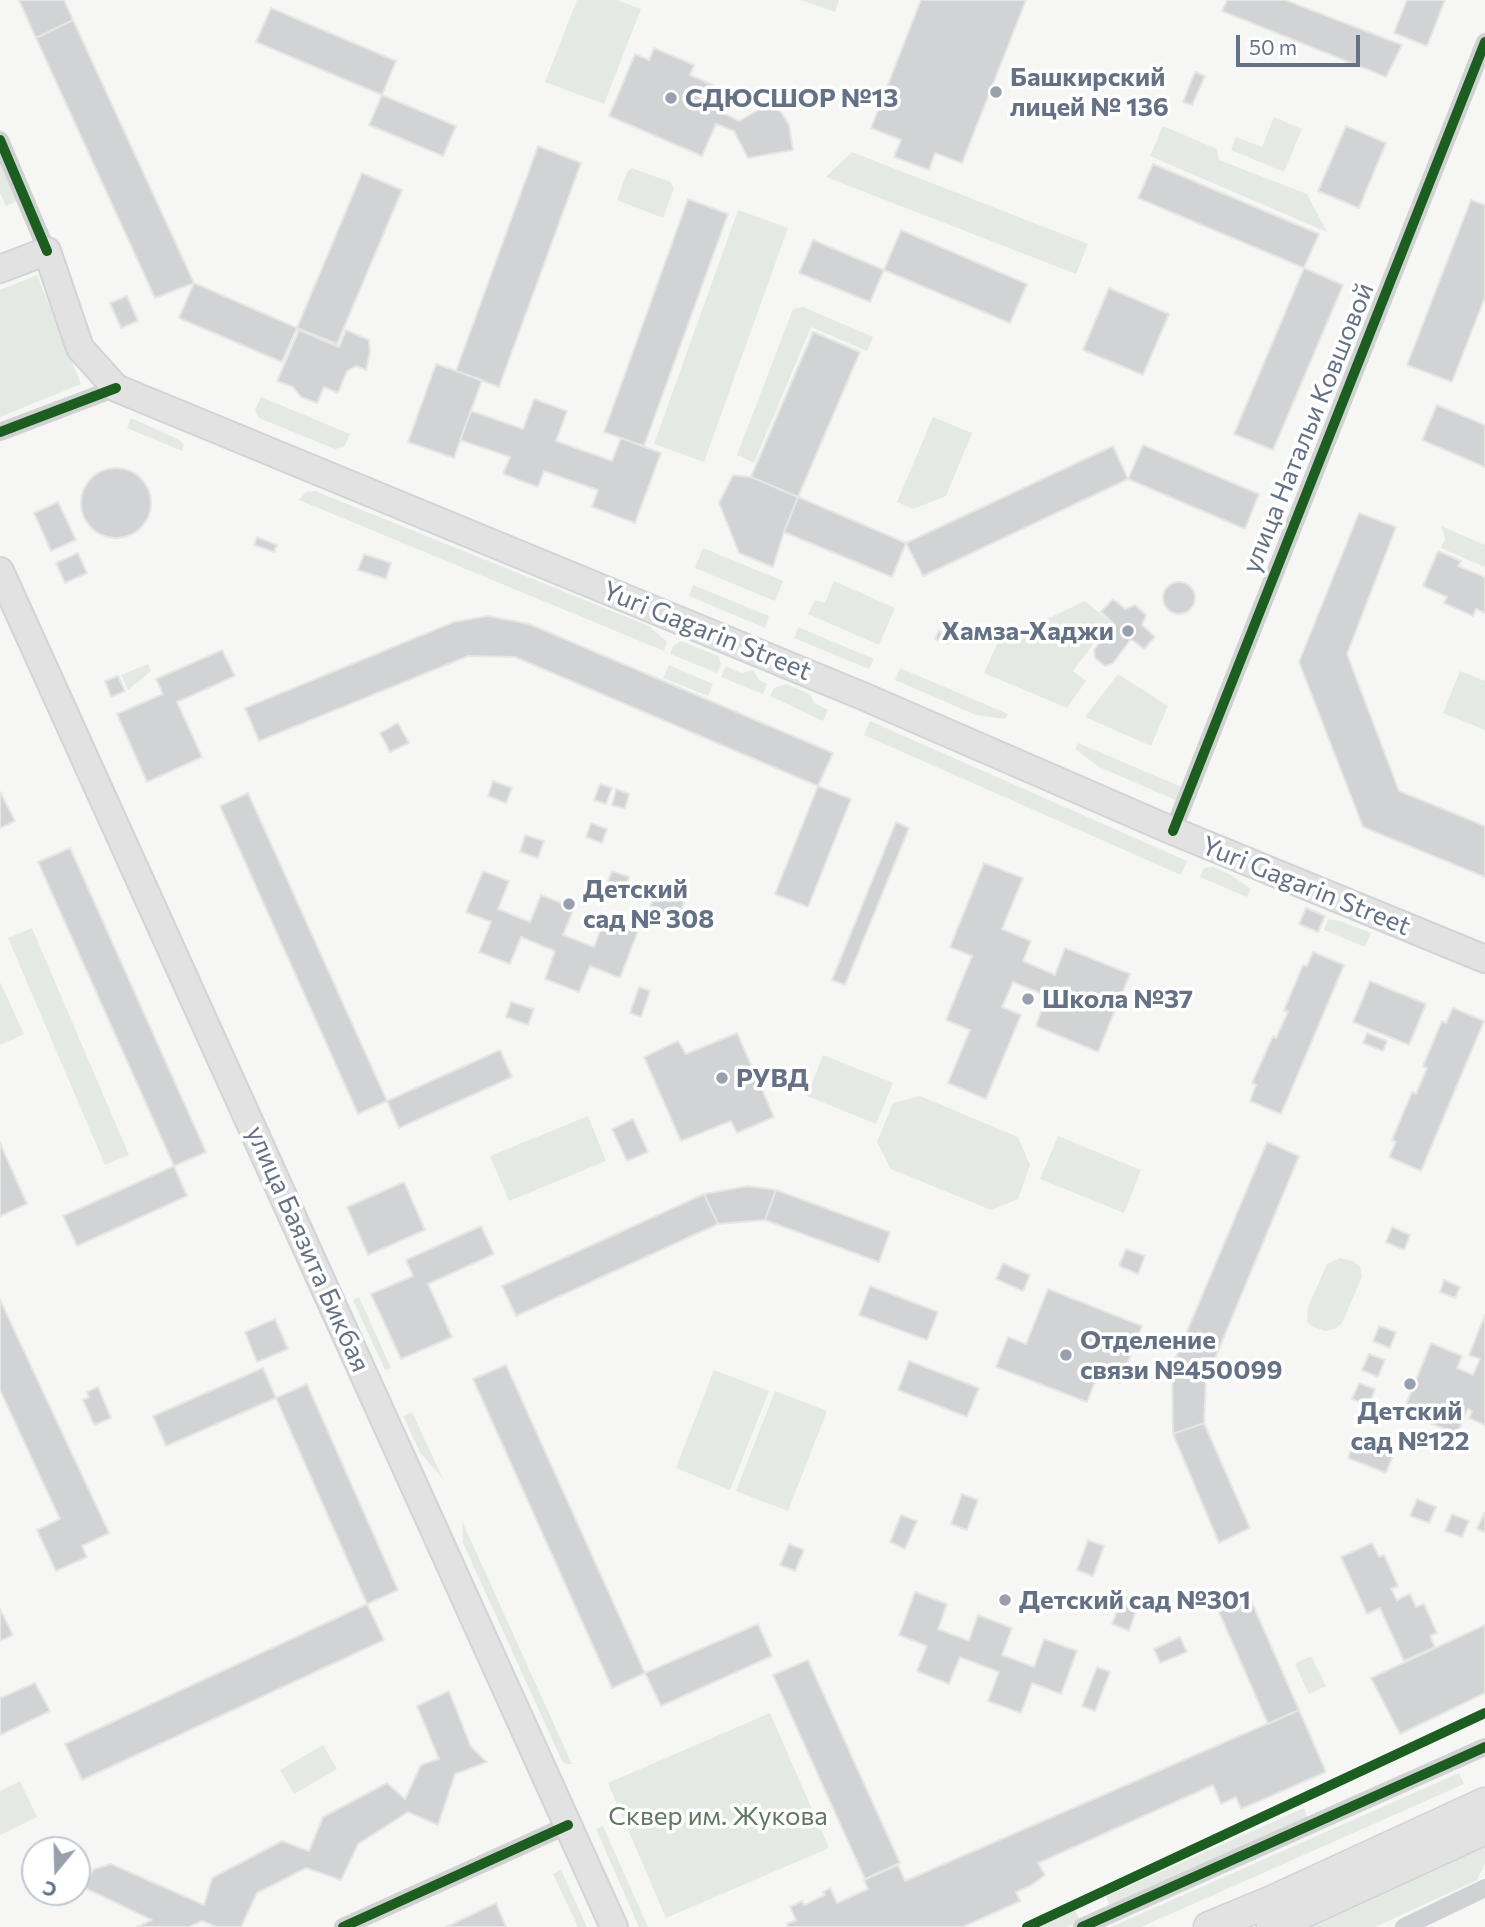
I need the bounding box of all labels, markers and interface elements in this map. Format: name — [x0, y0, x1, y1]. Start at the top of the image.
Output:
scale bar — [1240, 21, 1364, 65]
text: 50 m — [1249, 34, 1297, 59]
place label: Башкирский лицей № 136 — [1010, 61, 1169, 122]
place label: СДЮСШОР №13 — [685, 82, 898, 114]
marker: Башкирский лицей № 136 — [988, 84, 1004, 100]
marker: СДЮСШОР №13 — [663, 90, 679, 106]
street label: улица Натальи Ковшовой — [1235, 278, 1381, 578]
street label: Yuri Gagarin Street — [598, 575, 816, 687]
place label: Хамза-Хаджи — [942, 615, 1114, 647]
marker: Хамза-Хаджи — [1120, 623, 1136, 639]
street label: Yuri Gagarin Street — [1197, 830, 1415, 942]
place label: Детский сад № 308 — [583, 873, 714, 934]
marker: Детский сад № 308 — [561, 896, 577, 912]
place label: Школа №37 — [1042, 983, 1193, 1015]
marker: Школа №37 — [1020, 991, 1036, 1007]
place label: РУВД — [736, 1062, 809, 1094]
marker: РУВД — [714, 1070, 730, 1086]
street label: улица Баязита Бикбая — [240, 1121, 376, 1377]
place label: Отделение связи №450099 — [1080, 1324, 1283, 1386]
marker: Отделение связи №450099 — [1058, 1347, 1074, 1363]
marker: Детский сад №122 — [1402, 1376, 1418, 1392]
place label: Детский сад №122 — [1350, 1395, 1470, 1456]
place label: Детский сад №301 — [1019, 1584, 1251, 1616]
marker: Детский сад №301 — [997, 1592, 1013, 1608]
park label: Сквер им. Жукова — [608, 1800, 828, 1832]
north arrow — [21, 1836, 91, 1906]
text: С — [40, 1876, 60, 1902]

